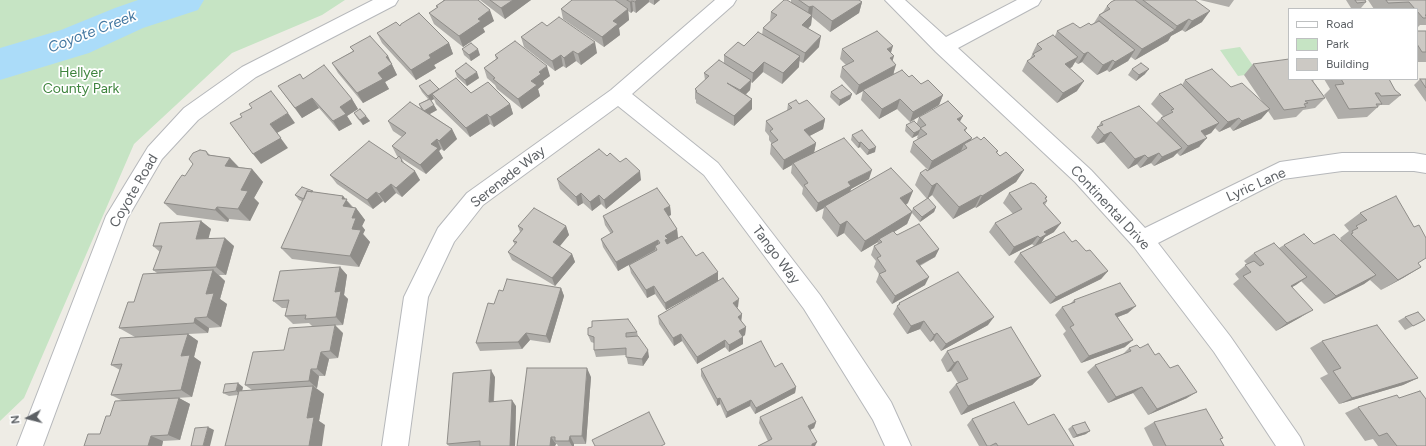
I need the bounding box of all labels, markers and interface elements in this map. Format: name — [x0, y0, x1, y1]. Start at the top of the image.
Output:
water label: Coyote Creek — [45, 7, 139, 57]
legend — [1288, 8, 1418, 80]
text: Road — [1326, 17, 1354, 31]
text: Park — [1326, 37, 1349, 51]
text: Building — [1326, 57, 1369, 71]
park label: Hellyer County Park — [43, 65, 119, 98]
street label: Serenade Way — [467, 143, 549, 211]
street label: Coyote Road — [106, 151, 162, 231]
street label: Continental Drive — [1067, 162, 1153, 254]
street label: Lyric Lane — [1224, 164, 1288, 206]
street label: Tango Way — [749, 222, 803, 288]
north arrow — [8, 398, 48, 438]
text: N — [9, 415, 23, 425]

